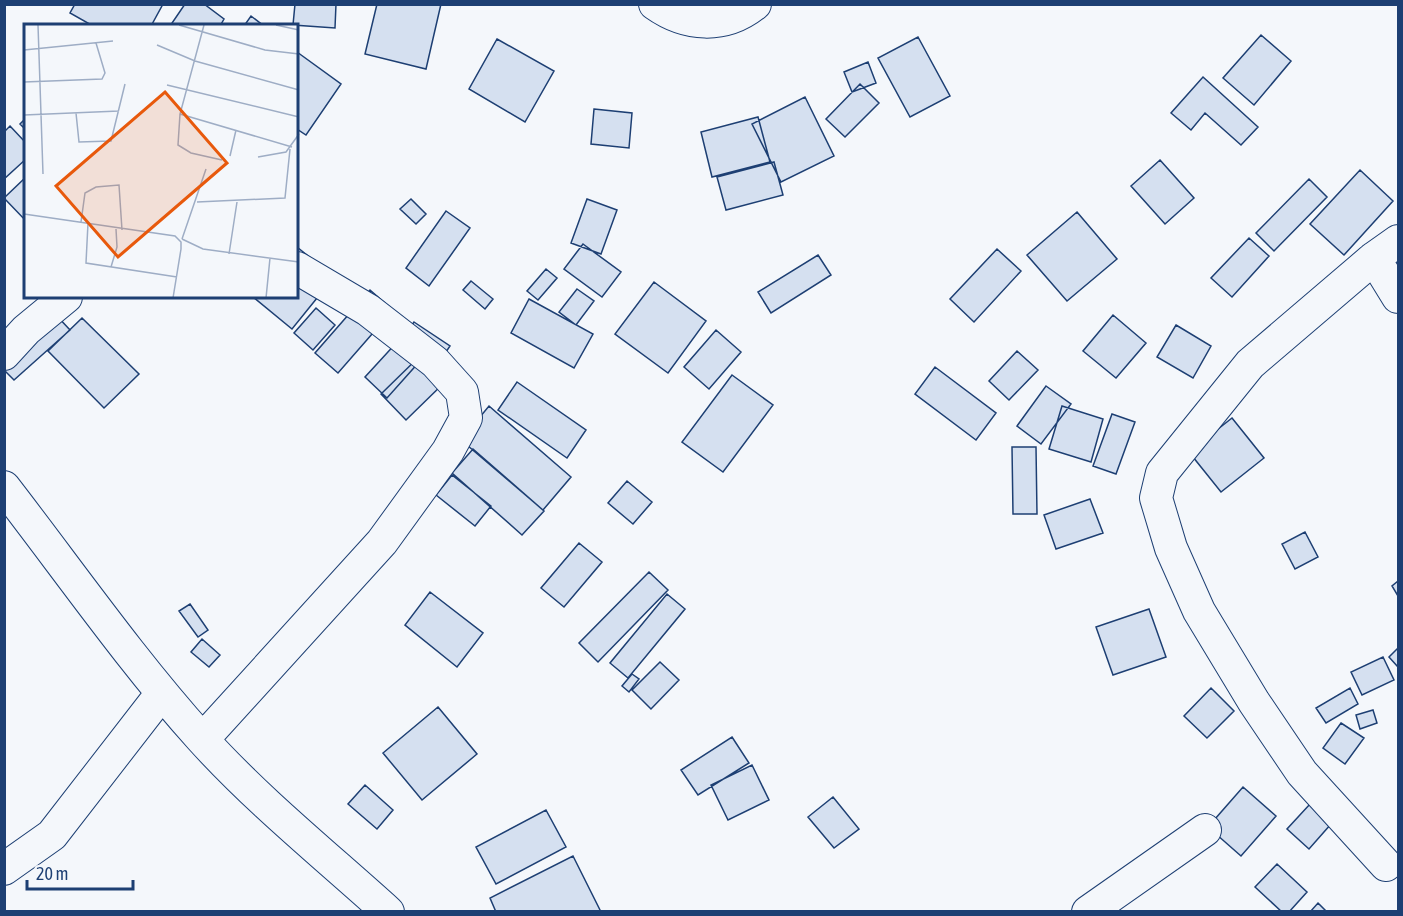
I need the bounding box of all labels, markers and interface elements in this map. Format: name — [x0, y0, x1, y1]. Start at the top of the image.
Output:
inset map — [24, 24, 298, 298]
scale bar — [27, 853, 134, 891]
text: 20 m — [36, 863, 68, 884]

